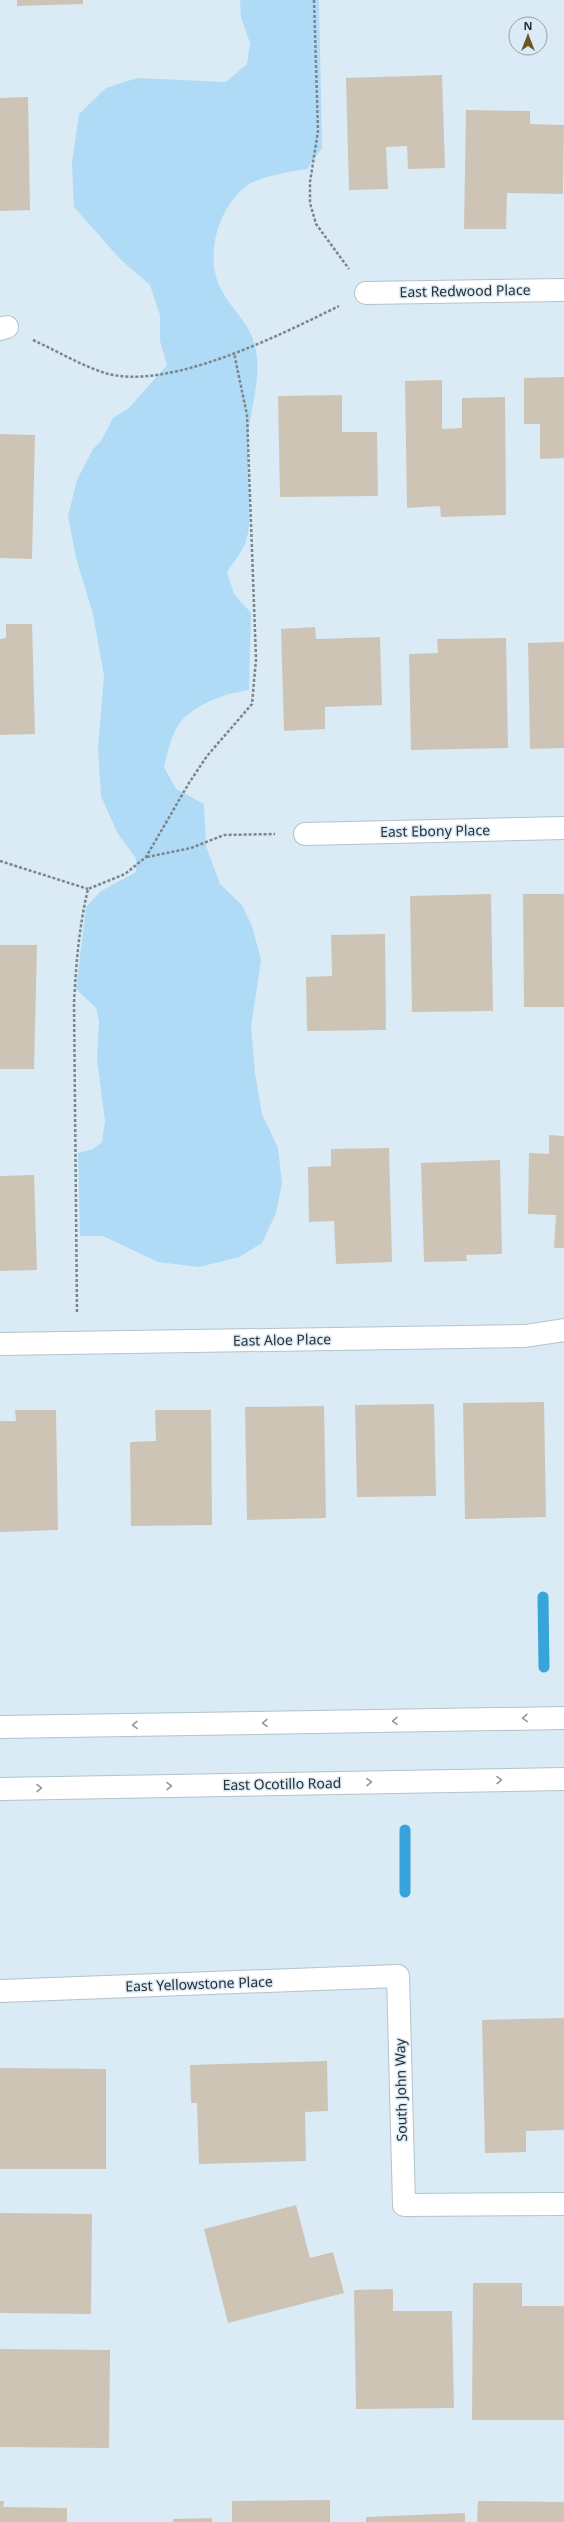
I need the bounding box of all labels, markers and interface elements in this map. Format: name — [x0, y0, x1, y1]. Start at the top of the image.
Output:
north arrow — [508, 16, 548, 56]
text: N — [524, 18, 532, 33]
street label: East Redwood Place — [399, 280, 531, 301]
street label: East Ebony Place — [380, 820, 490, 841]
street label: East Aloe Place — [233, 1329, 331, 1350]
one-way arrow — [522, 1714, 528, 1723]
one-way arrow — [392, 1717, 398, 1725]
one-way arrow — [262, 1719, 268, 1727]
one-way arrow — [132, 1721, 138, 1729]
street label: East Ocotillo Road — [222, 1773, 342, 1794]
one-way arrow — [496, 1776, 502, 1784]
one-way arrow — [366, 1778, 372, 1786]
one-way arrow — [166, 1782, 172, 1790]
one-way arrow — [36, 1784, 42, 1792]
street label: East Yellowstone Place — [125, 1971, 273, 1996]
street label: South John Way — [390, 2037, 411, 2142]

